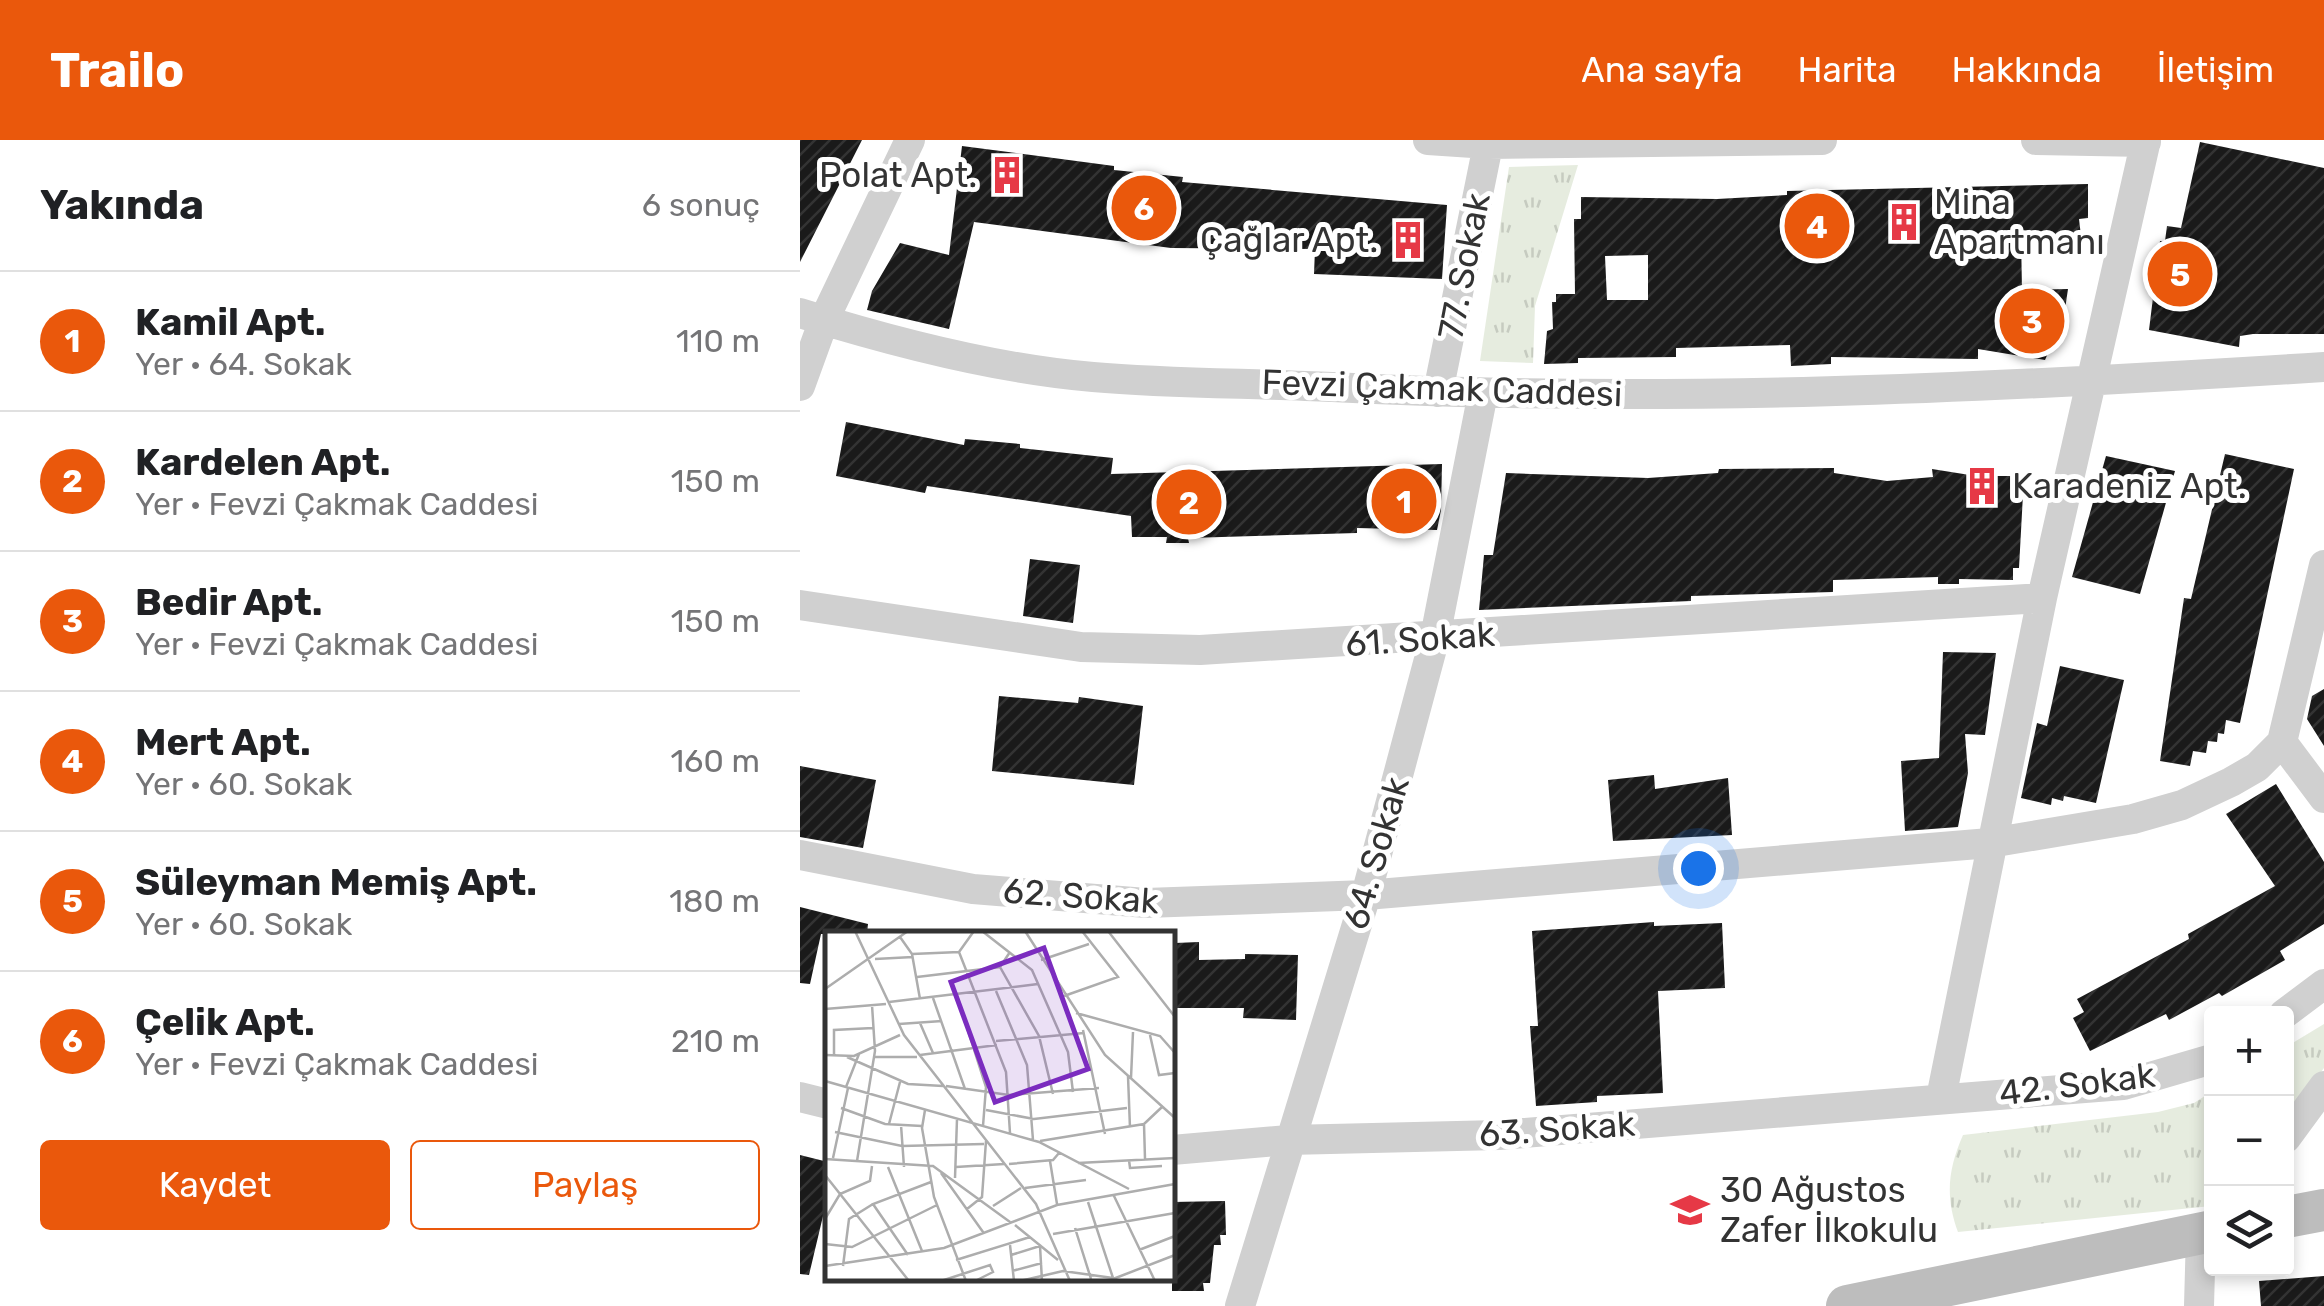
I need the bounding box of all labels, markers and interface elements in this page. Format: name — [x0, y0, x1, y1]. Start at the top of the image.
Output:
text: Trailo — [50, 42, 184, 99]
text: Ana sayfa — [1581, 49, 1743, 91]
text: Harita — [1798, 49, 1897, 91]
text: Hakkında — [1952, 49, 2102, 91]
text: İletişim — [2157, 49, 2274, 91]
place label: Polat Apt. — [819, 154, 977, 196]
building icon: Polat Apt. — [986, 154, 1028, 196]
pin: 6 — [1112, 170, 1176, 246]
text: Yakında — [40, 180, 204, 230]
place label: Mina Apartmanı — [1934, 181, 2105, 263]
text: 6 sonuç — [642, 186, 760, 224]
pin: 4 — [1784, 188, 1850, 264]
street label: 77. Sokak — [1429, 189, 1499, 343]
building icon: Mina Apartmanı — [1883, 201, 1925, 243]
place label: Çağlar Apt. — [1200, 219, 1378, 261]
building icon: Çağlar Apt. — [1387, 219, 1429, 261]
pin: 5 — [2148, 236, 2212, 312]
pin: 3 — [2000, 284, 2064, 358]
text: Kamil Apt. — [135, 299, 326, 345]
text: 1 — [65, 322, 80, 360]
text: 110 m — [676, 322, 760, 360]
text: Yer · 64. Sokak — [135, 345, 352, 383]
street label: Fevzi Çakmak Caddesi — [1261, 361, 1623, 415]
text: Kardelen Apt. — [135, 439, 391, 485]
text: 2 — [62, 462, 83, 500]
text: 150 m — [671, 462, 760, 500]
pin: 2 — [1156, 464, 1222, 540]
pin: 1 — [1372, 464, 1436, 538]
building icon: Karadeniz Apt. — [1961, 465, 2003, 507]
place label: Karadeniz Apt. — [2012, 465, 2247, 507]
text: Yer · Fevzi Çakmak Caddesi — [135, 485, 539, 523]
text: Bedir Apt. — [135, 579, 322, 625]
text: 3 — [62, 602, 83, 640]
text: 150 m — [671, 602, 760, 640]
street label: 61. Sokak — [1344, 613, 1496, 665]
text: Yer · Fevzi Çakmak Caddesi — [135, 625, 539, 663]
text: Mert Apt. — [135, 719, 311, 765]
text: 4 — [62, 742, 83, 780]
text: 160 m — [670, 742, 760, 780]
text: Yer · 60. Sokak — [135, 765, 352, 803]
street label: 64. Sokak — [1334, 772, 1418, 934]
your location — [1673, 843, 1724, 894]
text: Süleyman Memiş Apt. — [135, 859, 537, 905]
street label: 62. Sokak — [1002, 870, 1160, 922]
text: 5 — [62, 882, 83, 920]
text: 180 m — [669, 882, 760, 920]
text: Yer · 60. Sokak — [135, 905, 352, 943]
inset map — [825, 931, 1175, 1281]
text: Çelik Apt. — [135, 999, 315, 1045]
map controls — [2204, 1006, 2294, 1276]
button: + — [2204, 1006, 2294, 1096]
text: 6 — [62, 1022, 83, 1060]
text: 210 m — [671, 1022, 760, 1060]
text: Yer · Fevzi Çakmak Caddesi — [135, 1045, 539, 1083]
street label: 42. Sokak — [1997, 1054, 2157, 1114]
button: − — [2204, 1096, 2294, 1186]
street label: 63. Sokak — [1477, 1103, 1637, 1155]
button: Kaydet — [40, 1140, 390, 1230]
button: Paylaş — [410, 1140, 760, 1230]
place label: 30 Ağustos Zafer İlkokulu — [1720, 1169, 1938, 1251]
button: layers — [2204, 1186, 2294, 1276]
school or university icon: 30 Ağustos Zafer İlkokulu — [1669, 1189, 1711, 1231]

